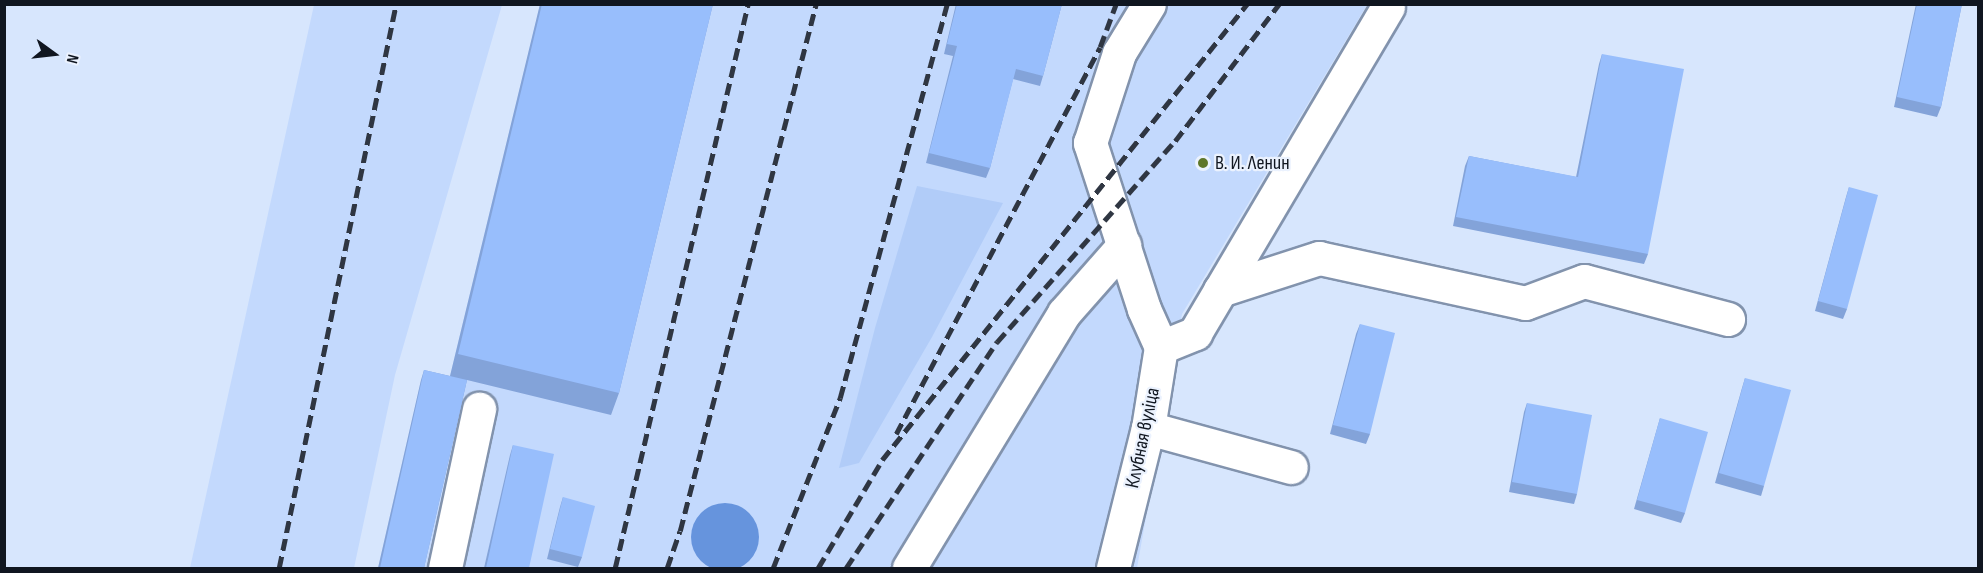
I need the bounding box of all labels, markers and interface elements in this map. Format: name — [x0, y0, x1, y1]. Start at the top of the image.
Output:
north arrow — [24, 24, 84, 84]
text: N — [62, 52, 82, 65]
place label: В. И. Ленин — [1215, 151, 1290, 175]
marker: В. И. Ленин — [1196, 156, 1210, 170]
street label: Клубная вуліца — [1121, 386, 1165, 490]

